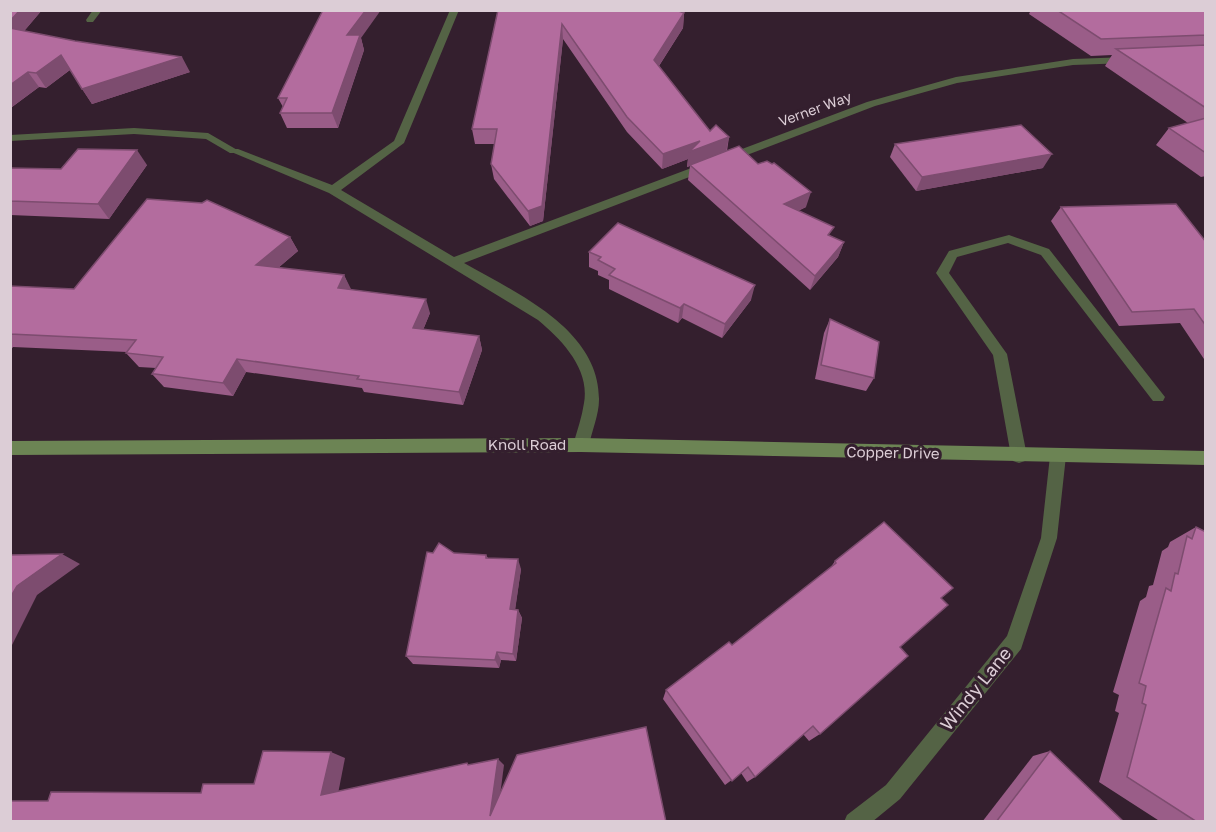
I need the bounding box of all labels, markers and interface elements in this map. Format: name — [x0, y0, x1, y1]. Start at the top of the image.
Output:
street label: Verner Way — [776, 87, 854, 130]
street label: Knoll Road — [488, 435, 566, 453]
street label: Copper Drive — [846, 442, 940, 462]
street label: Windy Lane — [935, 642, 1016, 735]

